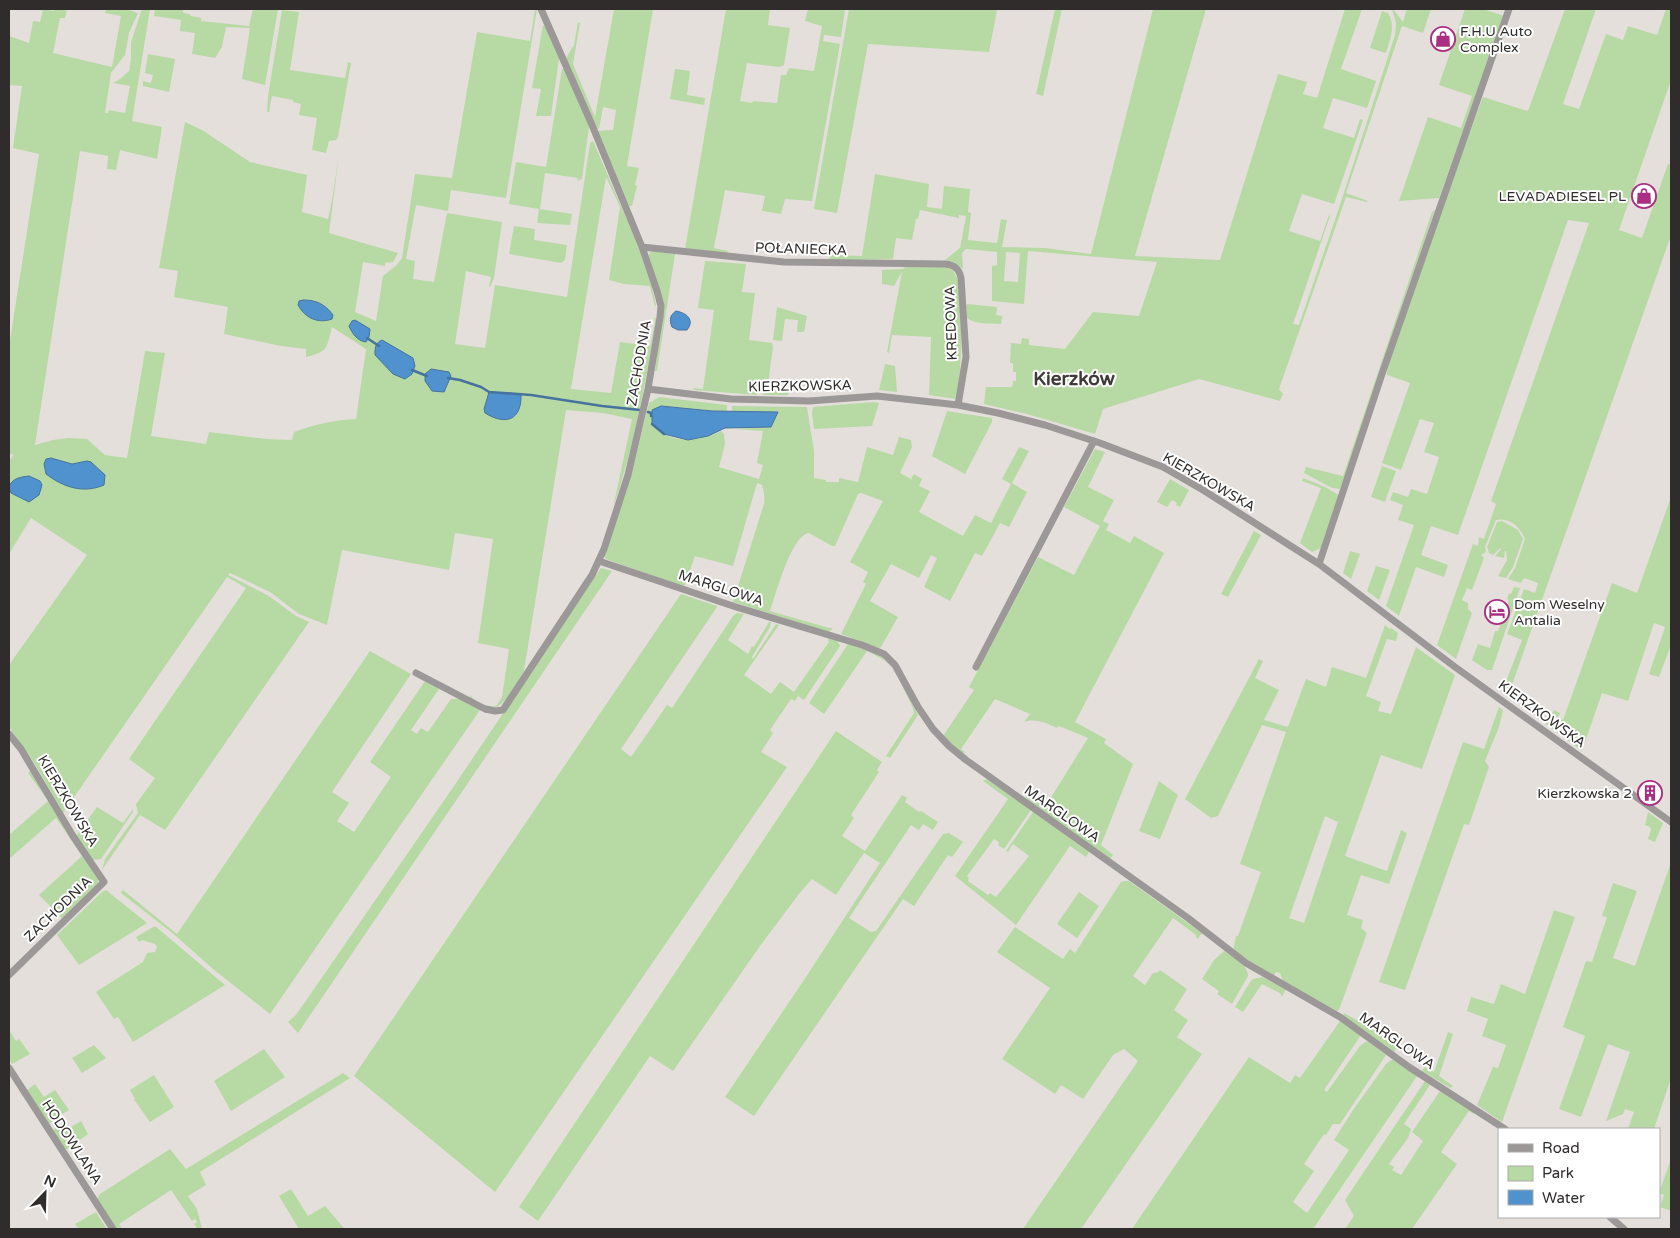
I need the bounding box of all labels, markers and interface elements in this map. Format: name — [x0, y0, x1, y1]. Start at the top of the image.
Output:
place label: F.H.U Auto Complex — [1460, 23, 1532, 56]
shop icon: F.H.U Auto Complex — [1430, 26, 1456, 52]
shop icon: LEVADADIESEL PL — [1631, 183, 1657, 209]
place label: LEVADADIESEL PL — [1499, 188, 1626, 205]
street label: POŁANIECKA — [755, 239, 847, 259]
street label: KREDOWA — [941, 285, 961, 361]
street label: ZACHODNIA — [623, 319, 655, 407]
district label: Kierzków — [1033, 368, 1115, 390]
street label: KIERZKOWSKA — [748, 377, 852, 395]
street label: KIERZKOWSKA — [1160, 449, 1258, 515]
street label: MARGLOWA — [676, 566, 766, 610]
place label: Dom Weselny Antalia — [1514, 596, 1605, 629]
hotel icon: Dom Weselny Antalia — [1484, 599, 1510, 625]
street label: KIERZKOWSKA — [1495, 677, 1589, 751]
street label: KIERZKOWSKA — [34, 752, 102, 850]
building icon: Kierzkowska 2 — [1637, 780, 1663, 806]
street label: MARGLOWA — [1021, 782, 1103, 846]
place label: Kierzkowska 2 — [1537, 785, 1632, 802]
street label: ZACHODNIA — [21, 873, 95, 945]
street label: MARGLOWA — [1356, 1009, 1438, 1073]
street label: HODOWLANA — [38, 1096, 106, 1188]
legend — [1498, 1128, 1660, 1218]
text: Road — [1542, 1139, 1580, 1157]
text: Park — [1542, 1164, 1574, 1182]
north arrow — [20, 1168, 70, 1218]
text: Water — [1542, 1189, 1585, 1207]

